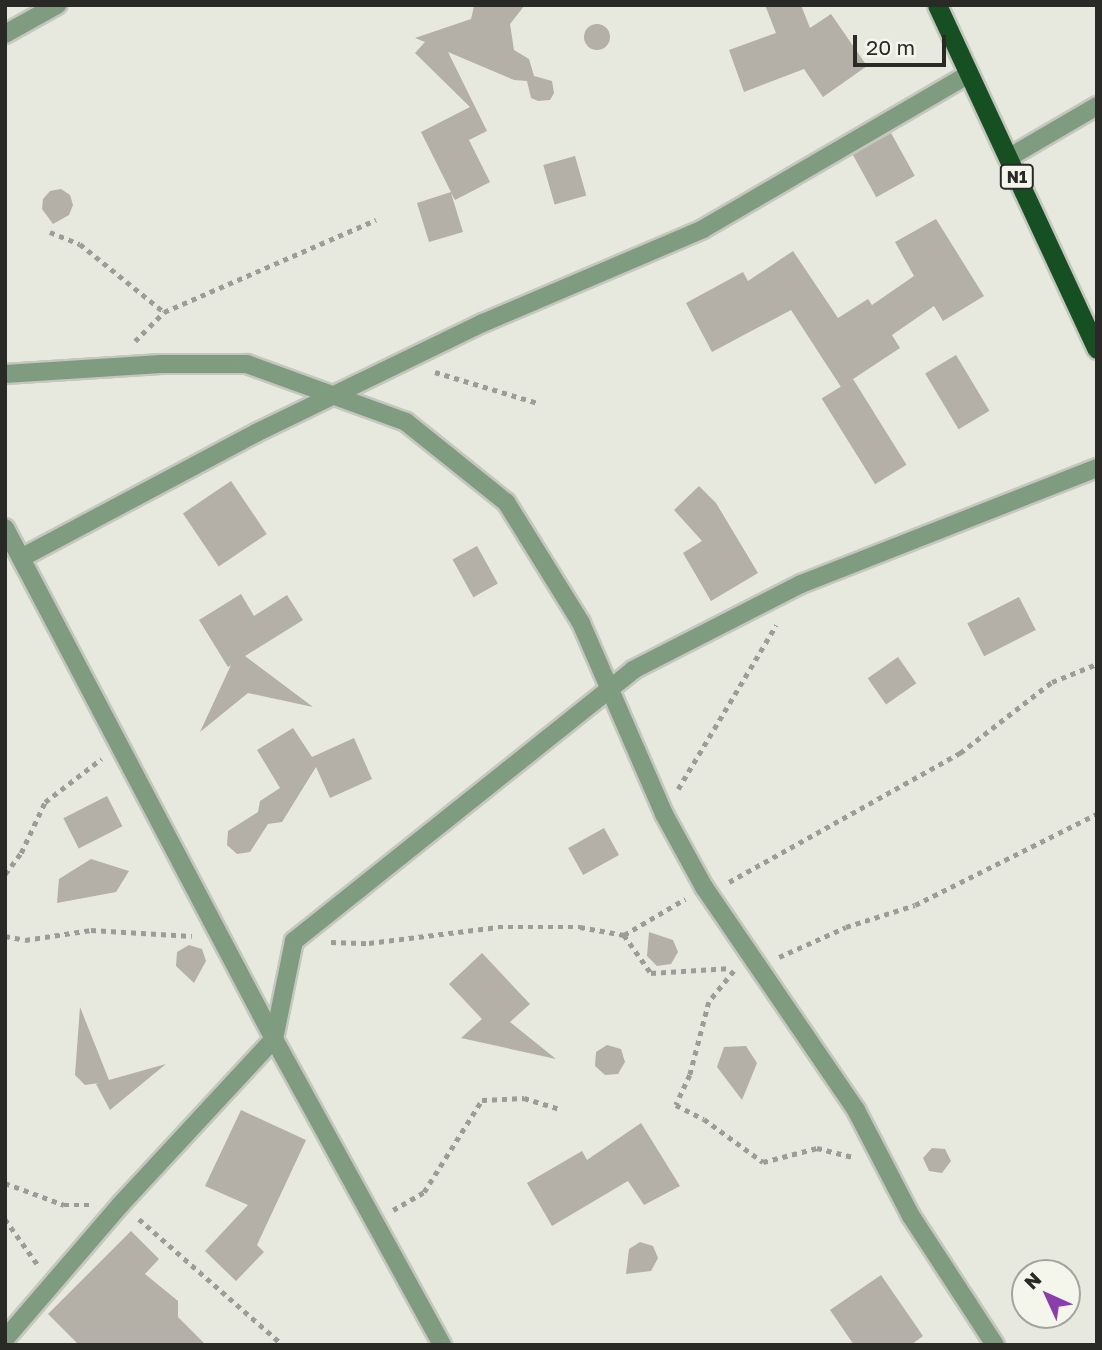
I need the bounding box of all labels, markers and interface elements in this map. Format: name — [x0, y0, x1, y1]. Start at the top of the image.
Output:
scale bar — [857, 21, 950, 65]
text: 20 m — [866, 34, 915, 60]
road number: N1 — [1000, 164, 1034, 190]
north arrow — [1011, 1259, 1081, 1329]
text: N — [1019, 1267, 1045, 1293]

